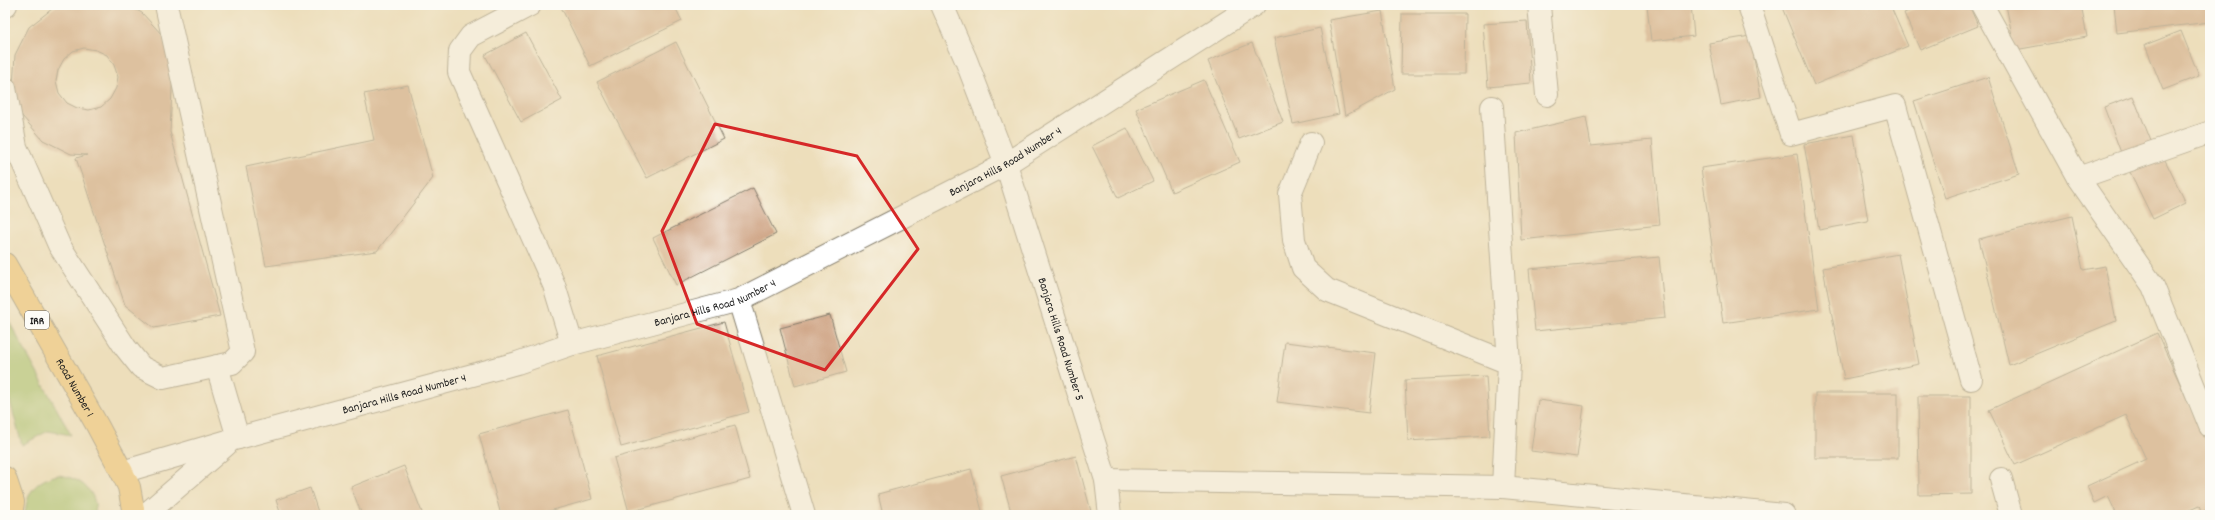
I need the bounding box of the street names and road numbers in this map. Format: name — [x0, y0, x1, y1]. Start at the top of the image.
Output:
street label: Banjara Hills Road Number 4 — [947, 123, 1066, 202]
street label: Banjara Hills Road Number 4 — [653, 276, 779, 332]
street label: Banjara Hills Road Number 5 — [1032, 276, 1087, 403]
road number: IRR — [25, 311, 49, 329]
street label: Road Number 1 — [51, 356, 98, 420]
street label: Banjara Hills Road Number 4 — [341, 370, 469, 420]

